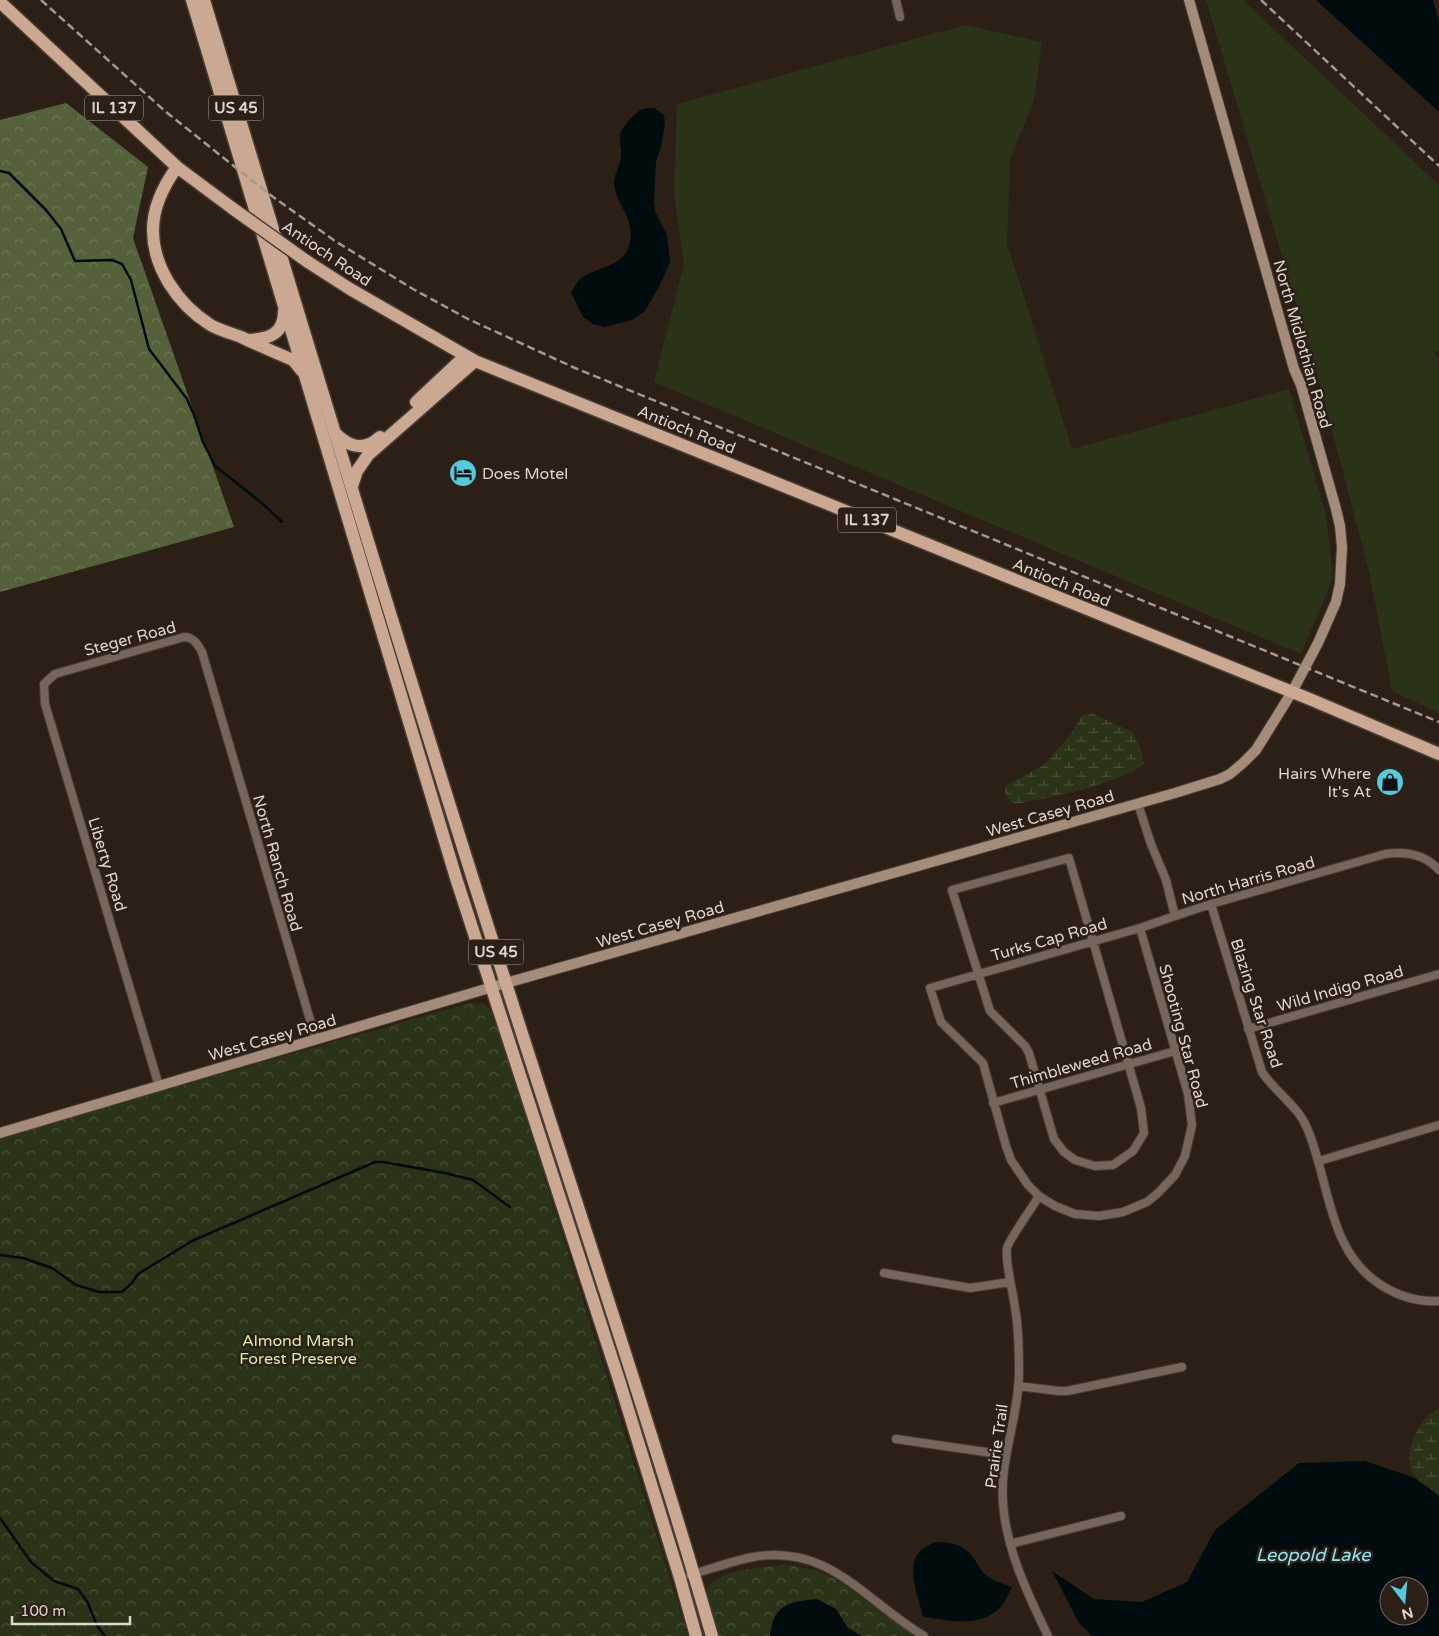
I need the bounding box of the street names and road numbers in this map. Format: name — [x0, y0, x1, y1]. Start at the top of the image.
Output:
road number: IL 137 — [85, 96, 143, 120]
road number: US 45 — [208, 96, 264, 120]
street label: Antioch Road — [278, 216, 375, 291]
street label: North Midlothian Road — [1268, 258, 1336, 431]
street label: Antioch Road — [635, 401, 739, 459]
road number: IL 137 — [838, 508, 896, 532]
street label: Antioch Road — [1010, 554, 1114, 612]
street label: Steger Road — [82, 617, 178, 661]
street label: West Casey Road — [984, 786, 1117, 842]
street label: North Ranch Road — [248, 793, 306, 934]
street label: Liberty Road — [83, 815, 131, 914]
street label: North Harris Road — [1179, 852, 1317, 910]
street label: West Casey Road — [594, 897, 727, 953]
street label: Turks Cap Road — [989, 914, 1110, 966]
street label: Blazing Star Road — [1226, 936, 1286, 1071]
road number: US 45 — [468, 940, 524, 964]
street label: Wild Indigo Road — [1275, 961, 1406, 1017]
street label: Shooting Star Road — [1154, 962, 1212, 1110]
street label: West Casey Road — [206, 1010, 339, 1066]
street label: Thimbleweed Road — [1008, 1034, 1154, 1094]
street label: Prairie Trail — [981, 1403, 1013, 1490]

